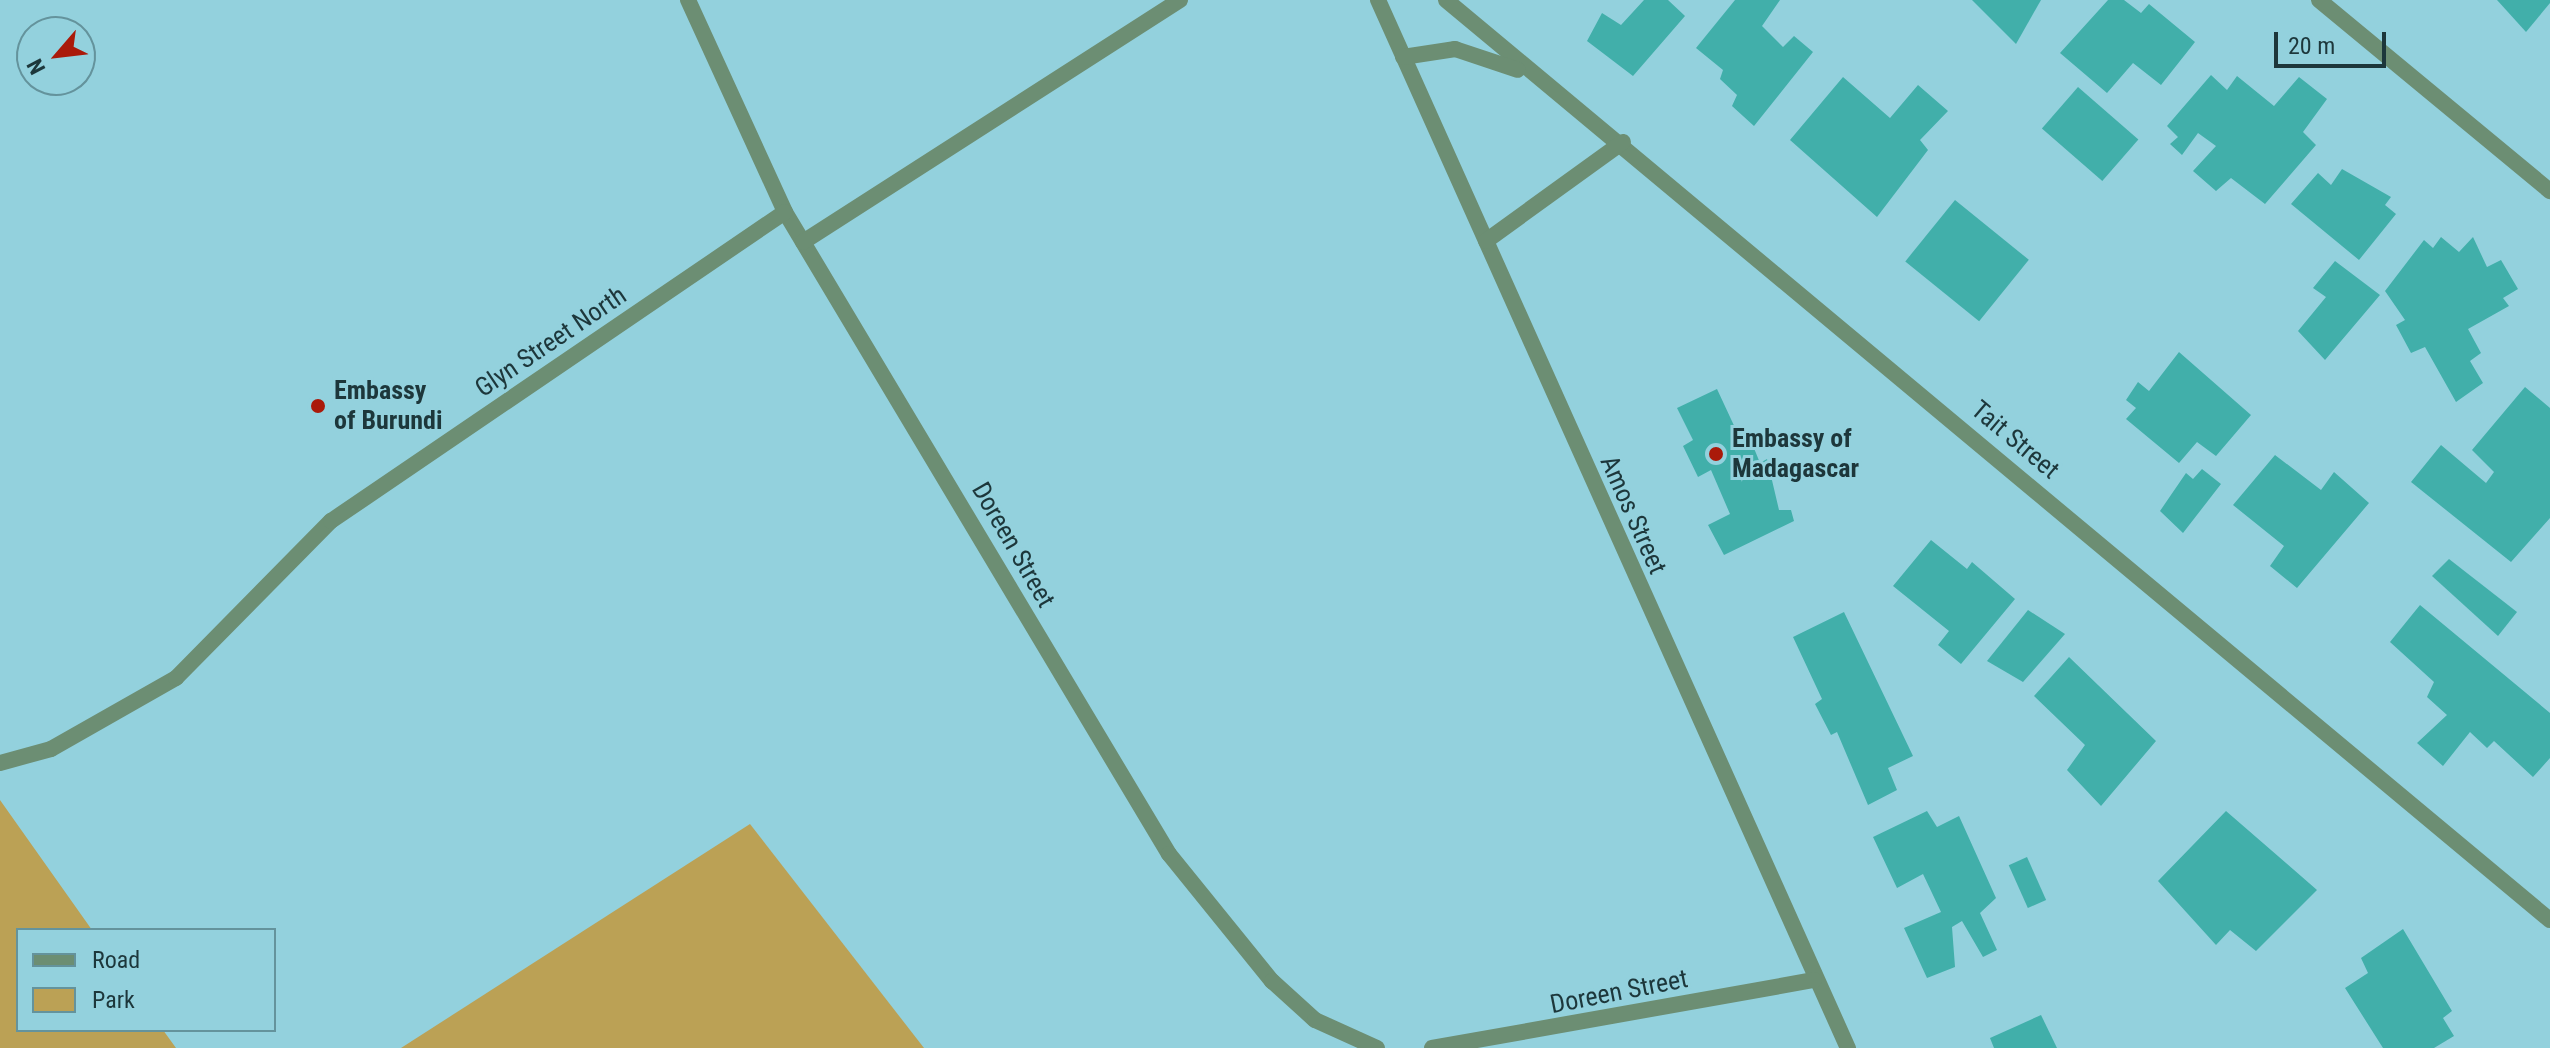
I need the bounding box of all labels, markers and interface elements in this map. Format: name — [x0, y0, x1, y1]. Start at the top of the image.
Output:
north arrow — [16, 16, 96, 96]
scale bar — [2278, 16, 2390, 66]
text: 20 m — [2288, 32, 2335, 60]
text: N — [22, 55, 50, 78]
street label: Glyn Street North — [469, 280, 633, 404]
place label: Embassy of Burundi — [334, 375, 442, 436]
street label: Tait Street — [1965, 394, 2065, 486]
marker: Embassy of Burundi — [309, 397, 327, 415]
place label: Embassy of Madagascar — [1732, 423, 1859, 484]
marker: Embassy of Madagascar — [1707, 445, 1725, 463]
street label: Amos Street — [1593, 451, 1673, 579]
street label: Doreen Street — [965, 477, 1061, 613]
legend — [16, 928, 276, 1032]
text: Road — [92, 946, 140, 974]
street label: Doreen Street — [1548, 963, 1690, 1021]
text: Park — [92, 986, 135, 1014]

